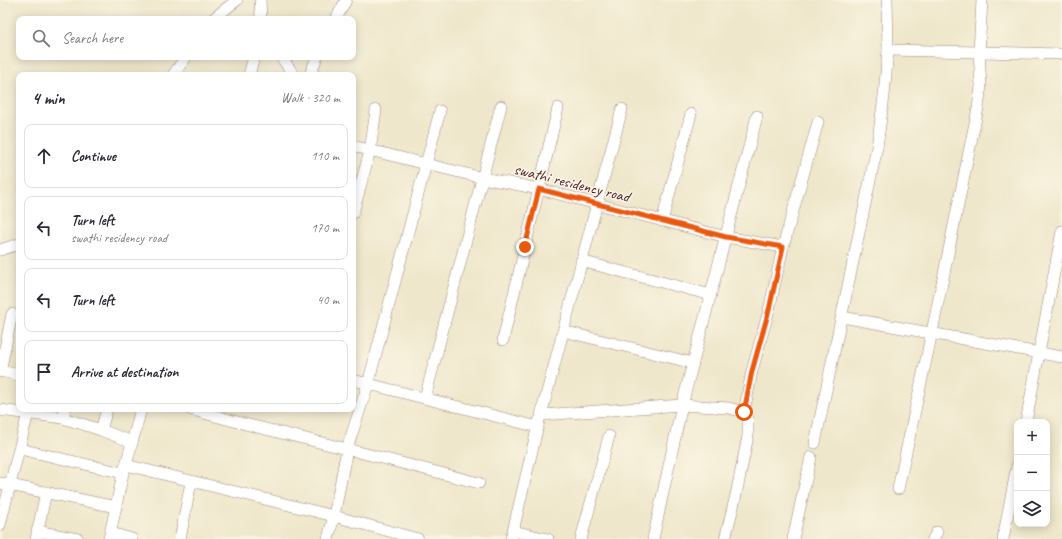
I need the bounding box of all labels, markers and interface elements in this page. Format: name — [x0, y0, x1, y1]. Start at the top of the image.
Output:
search box — [16, 16, 356, 60]
icon: search — [30, 27, 52, 49]
text: Search here — [62, 29, 123, 48]
text: 4 min — [32, 88, 65, 109]
text: Walk · 320 m — [281, 90, 340, 106]
icon: ahead — [33, 145, 55, 167]
text: Continue — [71, 147, 116, 166]
text: 110 m — [311, 148, 339, 164]
street label: swathi residency road — [512, 159, 634, 208]
text: Turn left — [71, 211, 114, 230]
icon: left — [33, 217, 55, 239]
text: 170 m — [311, 220, 339, 236]
text: swathi residency road — [71, 230, 167, 246]
route end — [516, 238, 534, 256]
icon: left — [33, 289, 55, 311]
text: Turn left — [71, 291, 114, 310]
text: 40 m — [317, 292, 339, 308]
icon: arrive — [33, 361, 55, 383]
text: Arrive at destination — [71, 363, 178, 382]
route start — [735, 403, 753, 421]
map controls — [1014, 419, 1050, 527]
button: + — [1014, 419, 1050, 455]
button: − — [1014, 455, 1050, 491]
button: layers — [1014, 491, 1050, 527]

